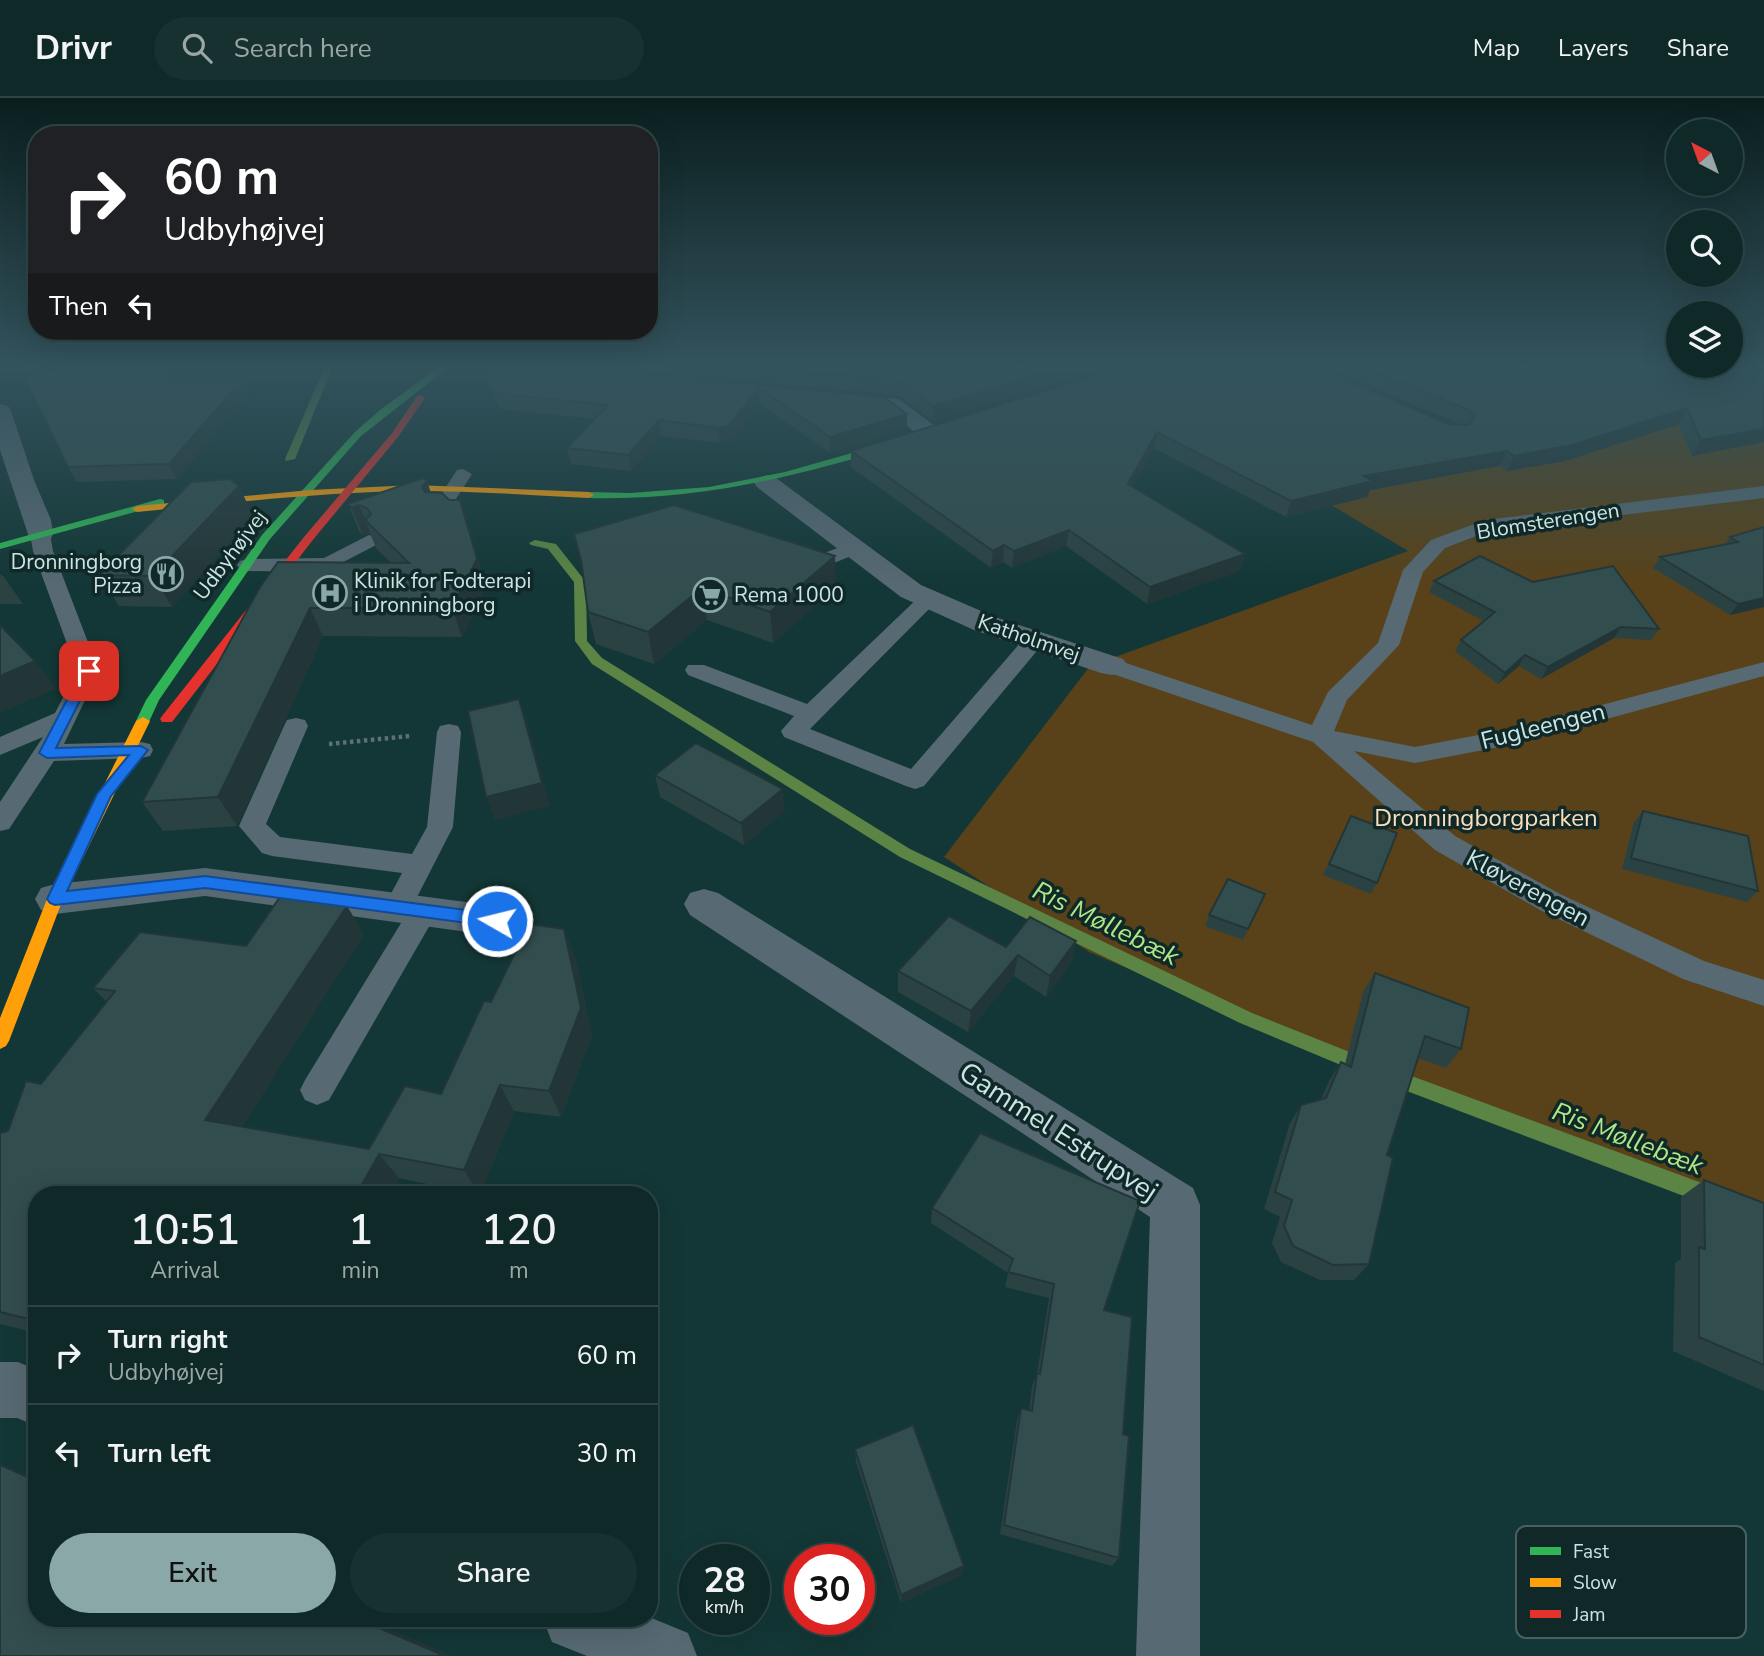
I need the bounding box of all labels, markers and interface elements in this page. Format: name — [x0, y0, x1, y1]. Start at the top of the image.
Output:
search box — [154, 17, 644, 80]
text: Drivr — [35, 26, 112, 71]
icon: search — [178, 29, 216, 67]
text: Search here — [234, 31, 372, 66]
text: Map — [1473, 32, 1520, 64]
text: Layers — [1558, 32, 1629, 64]
text: Share — [1667, 32, 1729, 64]
north arrow — [1666, 119, 1743, 196]
map controls — [1666, 119, 1743, 378]
text: 60 m — [164, 144, 279, 211]
icon: right — [49, 154, 140, 245]
text: Udbyhøjvej — [164, 208, 325, 251]
button: search — [1666, 210, 1743, 287]
icon: left — [122, 287, 160, 325]
text: Then — [49, 289, 108, 324]
button: layers — [1666, 301, 1743, 378]
street label: Blomsterengen — [1475, 496, 1621, 546]
street label: Udbyhøjvej — [187, 504, 273, 606]
place label: Dronningborg Pizza — [11, 548, 142, 600]
restaurant icon: Dronningborg Pizza — [147, 555, 185, 593]
place label: Klinik for Fodterapi i Dronningborg — [354, 567, 531, 619]
hospital icon: Klinik for Fodterapi i Dronningborg — [311, 574, 349, 612]
supermarket icon: Rema 1000 — [691, 576, 729, 614]
place label: Rema 1000 — [734, 581, 844, 609]
street label: Katholmvej — [974, 607, 1084, 669]
pin — [59, 641, 119, 701]
icon: arrive — [70, 652, 108, 690]
street label: Fugleengen — [1478, 695, 1608, 757]
park label: Dronningborgparken — [1374, 802, 1598, 834]
street label: Kløverengen — [1461, 842, 1595, 934]
water label: Ris Møllebæk — [1027, 873, 1186, 974]
position arrow — [460, 884, 534, 958]
street label: Gammel Estrupvej — [952, 1053, 1165, 1210]
water label: Ris Møllebæk — [1547, 1094, 1709, 1184]
text: 10:51 — [129, 1202, 240, 1259]
text: 1 — [348, 1202, 373, 1259]
text: 120 — [481, 1202, 557, 1259]
text: Arrival — [150, 1255, 219, 1286]
text: min — [342, 1255, 380, 1286]
text: m — [509, 1255, 529, 1286]
text: Turn right — [108, 1322, 227, 1357]
icon: right — [49, 1336, 87, 1374]
text: 60 m — [577, 1338, 637, 1373]
text: Udbyhøjvej — [108, 1357, 224, 1388]
icon: left — [49, 1434, 87, 1472]
text: Turn left — [108, 1436, 211, 1471]
text: 30 m — [577, 1436, 637, 1471]
legend — [1516, 1526, 1746, 1638]
button: Exit — [49, 1533, 336, 1613]
button: Share — [350, 1533, 637, 1613]
text: Fast — [1573, 1539, 1609, 1565]
speed limit sign: 30 — [784, 1544, 875, 1635]
text: 28 — [703, 1557, 746, 1604]
text: Slow — [1573, 1570, 1617, 1596]
text: km/h — [705, 1595, 744, 1619]
text: Jam — [1572, 1602, 1606, 1628]

